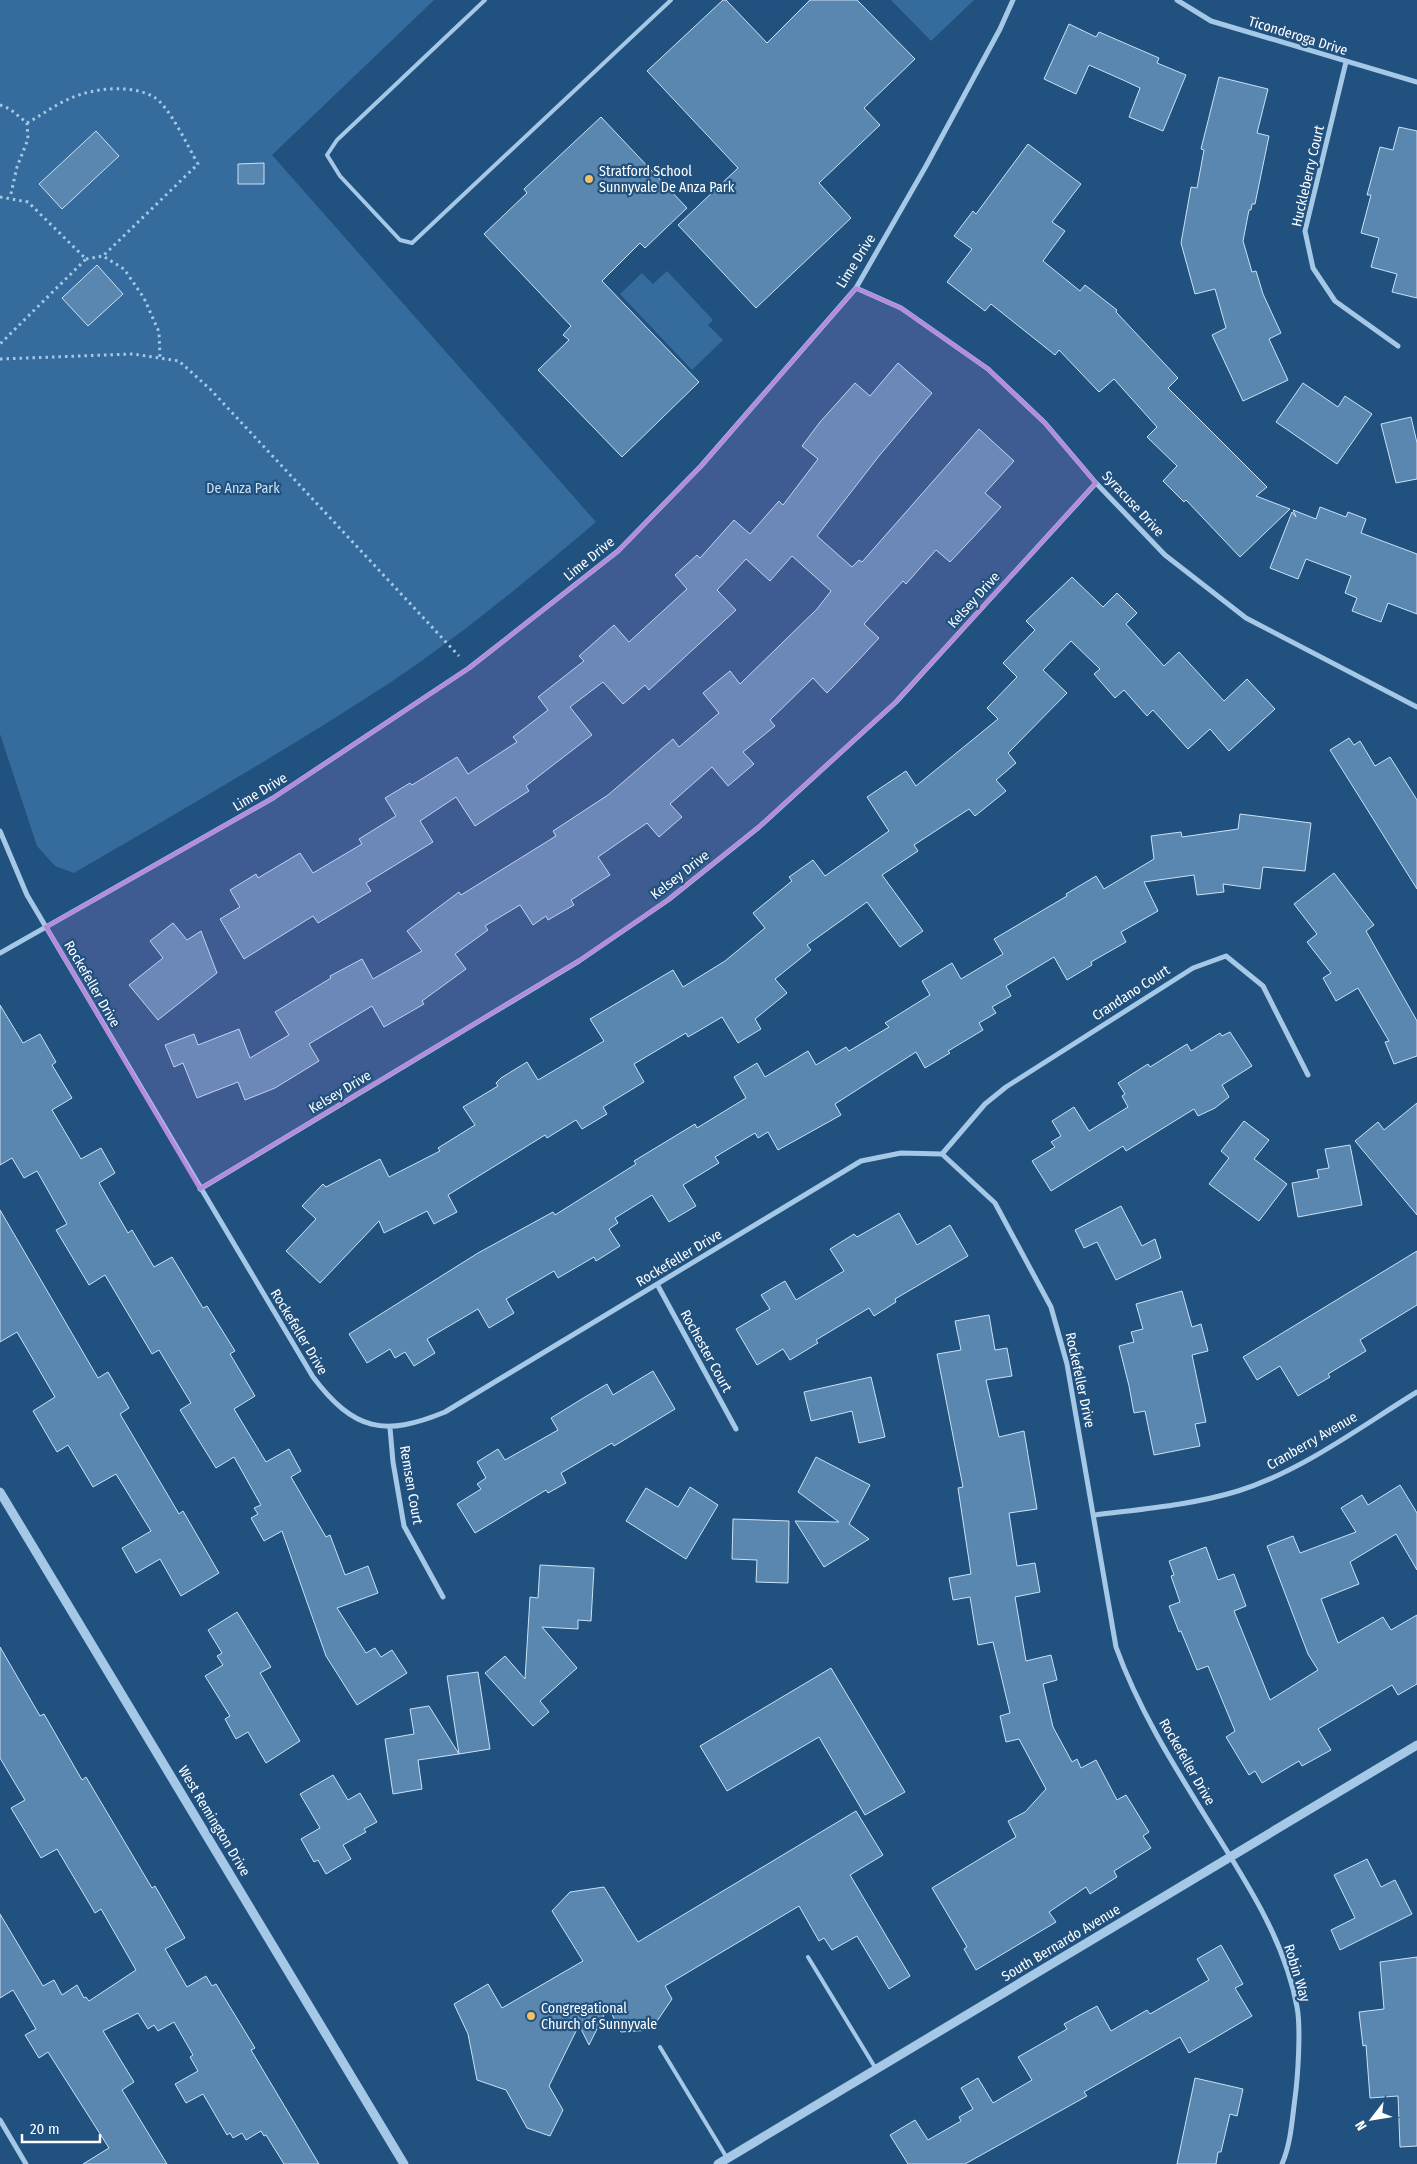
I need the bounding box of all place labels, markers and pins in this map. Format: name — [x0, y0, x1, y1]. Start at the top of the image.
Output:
place label: Stratford School Sunnyvale De Anza Park — [599, 163, 735, 196]
marker: Stratford School Sunnyvale De Anza Park — [583, 173, 595, 185]
place label: Congregational Church of Sunnyvale — [541, 2000, 657, 2033]
marker: Congregational Church of Sunnyvale — [525, 2010, 537, 2022]

